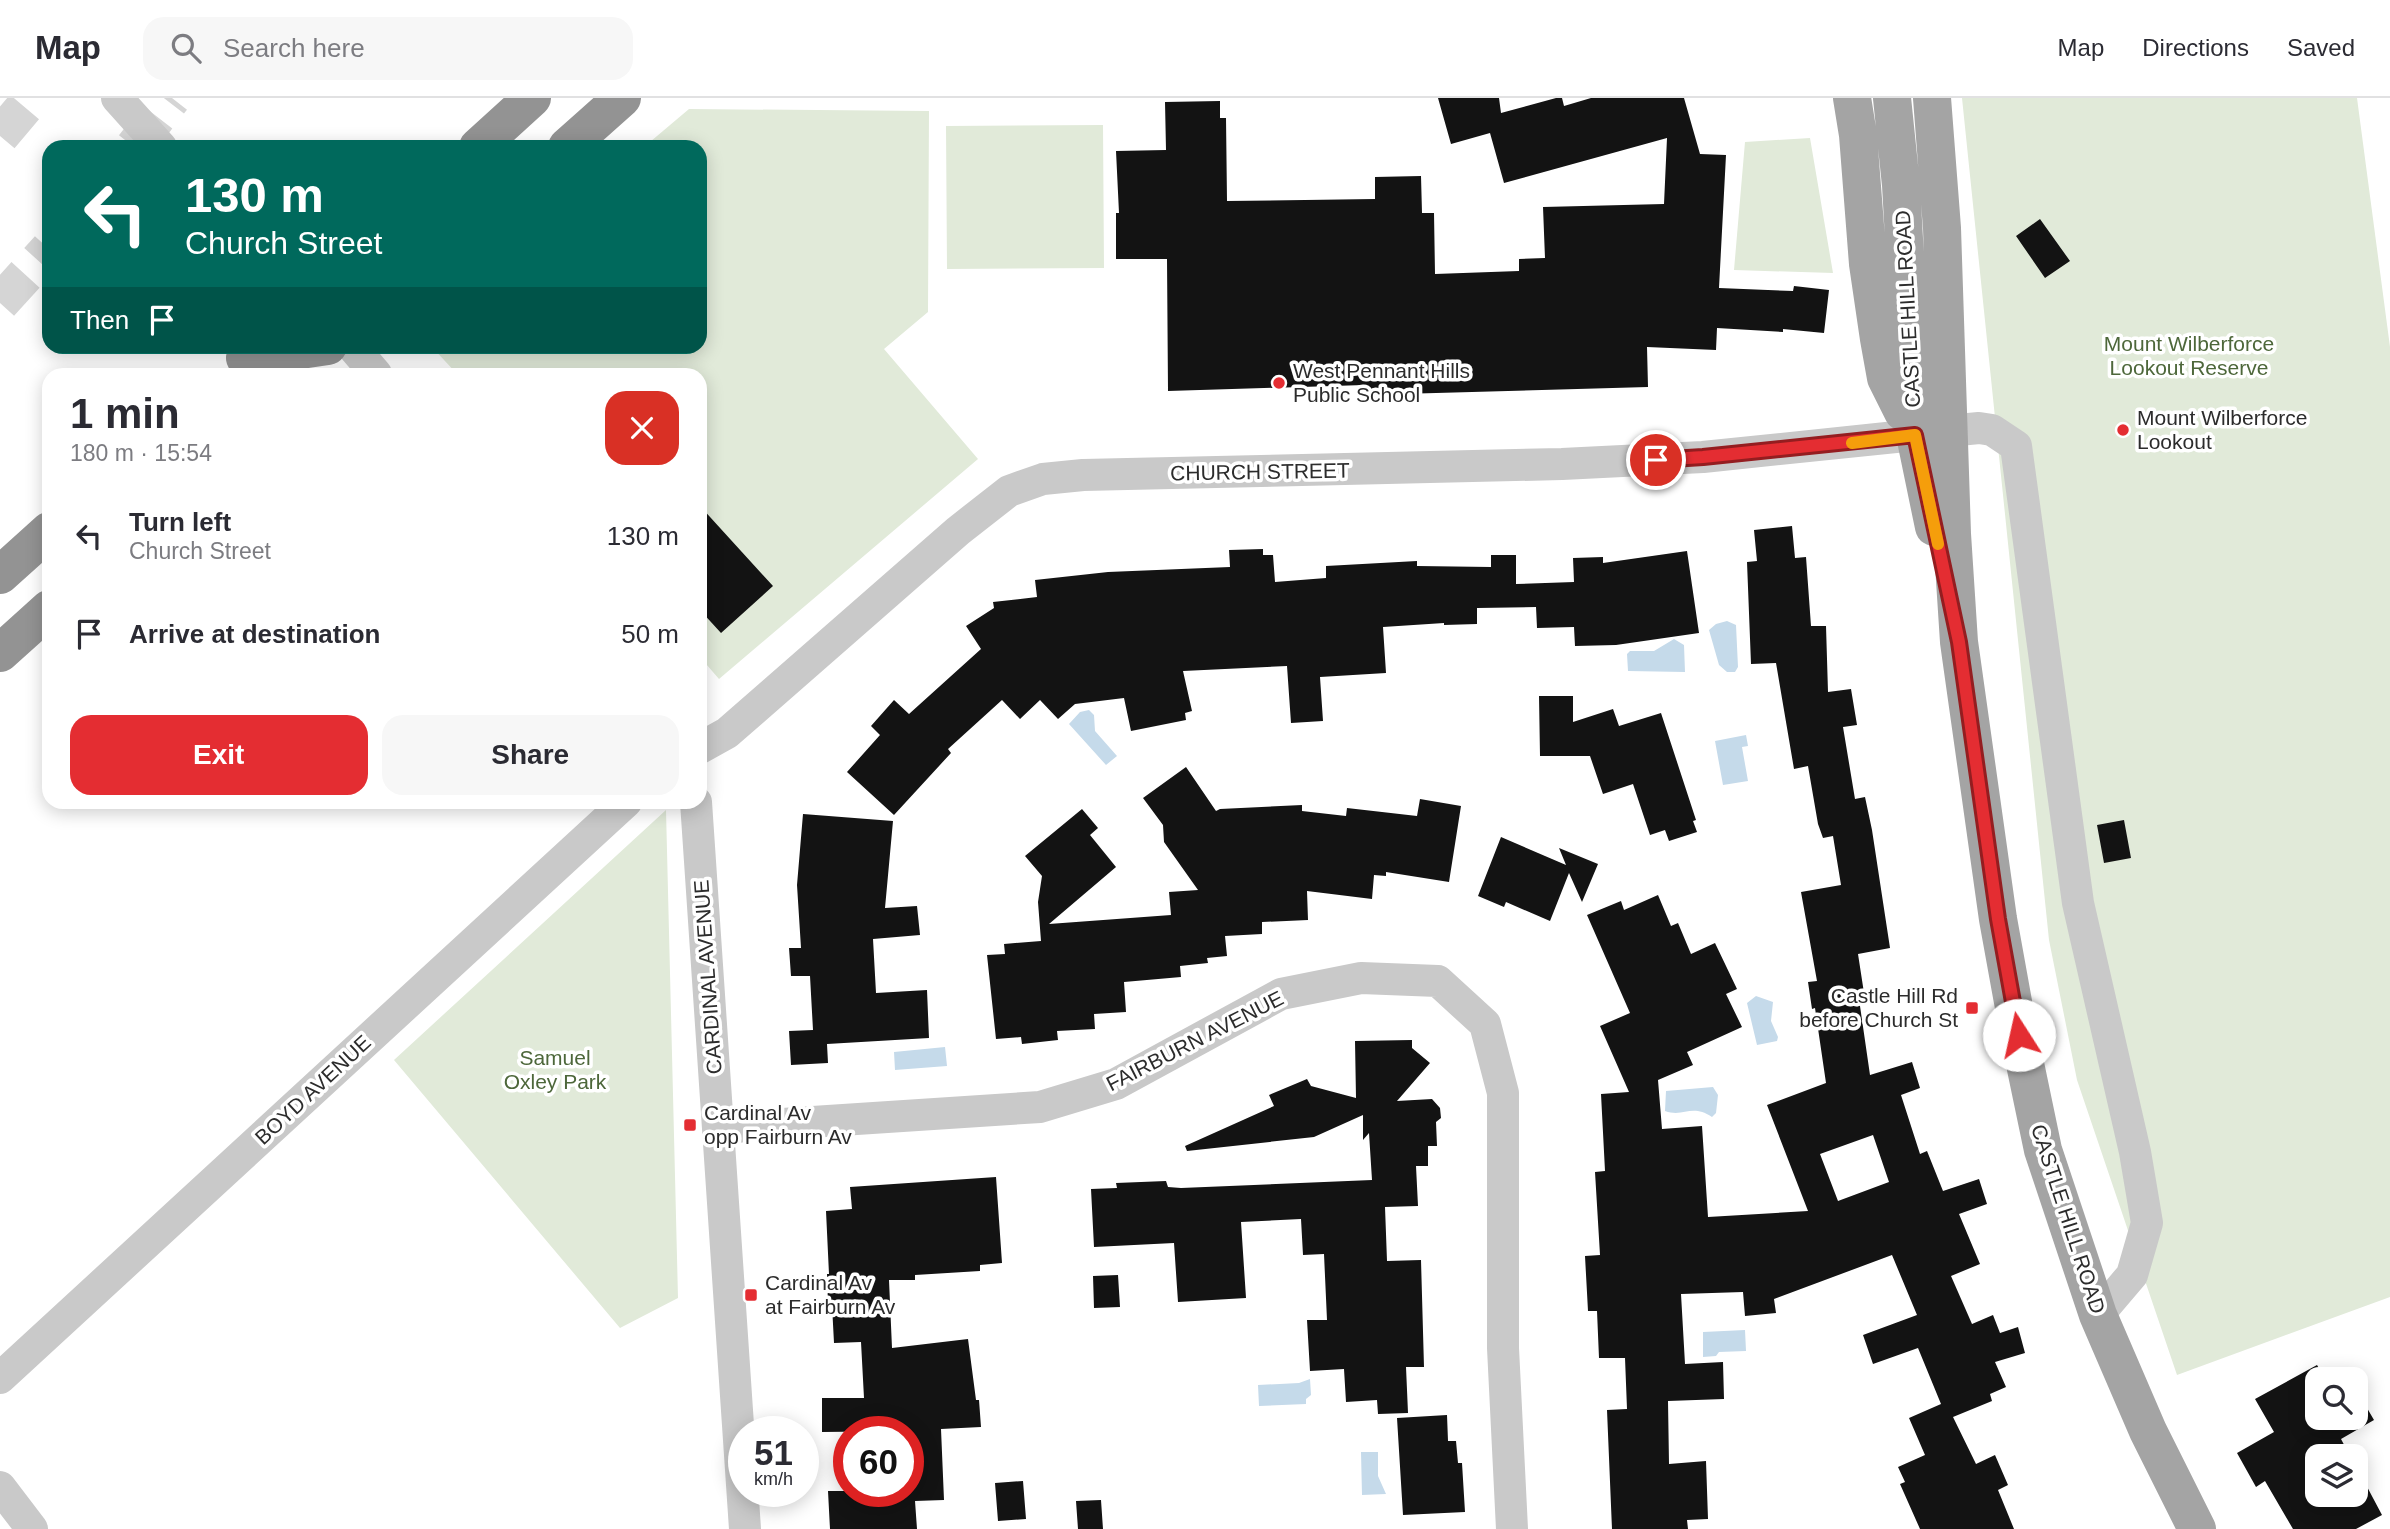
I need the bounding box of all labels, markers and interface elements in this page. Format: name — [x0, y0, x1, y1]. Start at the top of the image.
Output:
search box — [143, 17, 633, 80]
text: Map — [35, 29, 101, 66]
icon: search — [167, 29, 205, 67]
text: Search here — [223, 33, 365, 63]
text: Map — [2058, 34, 2104, 61]
text: Directions — [2142, 34, 2249, 61]
text: Saved — [2287, 34, 2355, 61]
icon: left — [70, 168, 161, 259]
text: 130 m — [185, 168, 324, 222]
street label: CASTLE HILL ROAD — [1891, 210, 1924, 408]
text: Church Street — [185, 225, 382, 261]
icon: arrive — [143, 301, 181, 339]
text: Then — [70, 305, 129, 335]
park label: Mount Wilberforce Lookout Reserve — [2104, 332, 2274, 379]
place label: West Pennant Hills Public School — [1293, 359, 1470, 406]
marker: West Pennant Hills Public School — [1271, 375, 1287, 391]
text: 1 min — [70, 390, 180, 437]
button: close — [605, 391, 679, 465]
place label: Mount Wilberforce Lookout — [2137, 406, 2307, 453]
marker: Mount Wilberforce Lookout — [2115, 422, 2131, 438]
pin — [1626, 430, 1686, 490]
text: 180 m · 15:54 — [70, 440, 212, 466]
icon: arrive — [1637, 441, 1675, 479]
street label: CHURCH STREET — [1170, 458, 1350, 485]
text: Turn left — [129, 507, 231, 537]
icon: left — [70, 517, 108, 555]
text: 130 m — [607, 521, 679, 551]
text: Church Street — [129, 538, 271, 564]
icon: arrive — [70, 615, 108, 653]
text: Arrive at destination — [129, 619, 380, 649]
text: 50 m — [621, 619, 679, 649]
button: Exit — [70, 715, 368, 795]
button: Share — [382, 715, 679, 795]
street label: CARDINAL AVENUE — [689, 879, 726, 1075]
place label: Castle Hill Rd before Church St — [1799, 984, 1958, 1031]
street label: FAIRBURN AVENUE — [1102, 986, 1287, 1095]
position arrow — [1982, 998, 2056, 1072]
marker: Castle Hill Rd before Church St — [1964, 1000, 1980, 1016]
street label: BOYD AVENUE — [250, 1030, 375, 1149]
park label: Samuel Oxley Park — [504, 1046, 607, 1093]
place label: Cardinal Av opp Fairburn Av — [704, 1101, 852, 1148]
marker: Cardinal Av opp Fairburn Av — [682, 1117, 698, 1133]
street label: CASTLE HILL ROAD — [2027, 1121, 2110, 1316]
place label: Cardinal Av at Fairburn Av — [765, 1271, 896, 1318]
marker: Cardinal Av at Fairburn Av — [743, 1287, 759, 1303]
map controls — [2305, 1367, 2368, 1507]
button: search — [2305, 1367, 2368, 1430]
speed limit sign: 60 — [833, 1416, 924, 1507]
text: 51 — [754, 1433, 793, 1472]
button: layers — [2305, 1444, 2368, 1507]
text: km/h — [754, 1469, 793, 1489]

